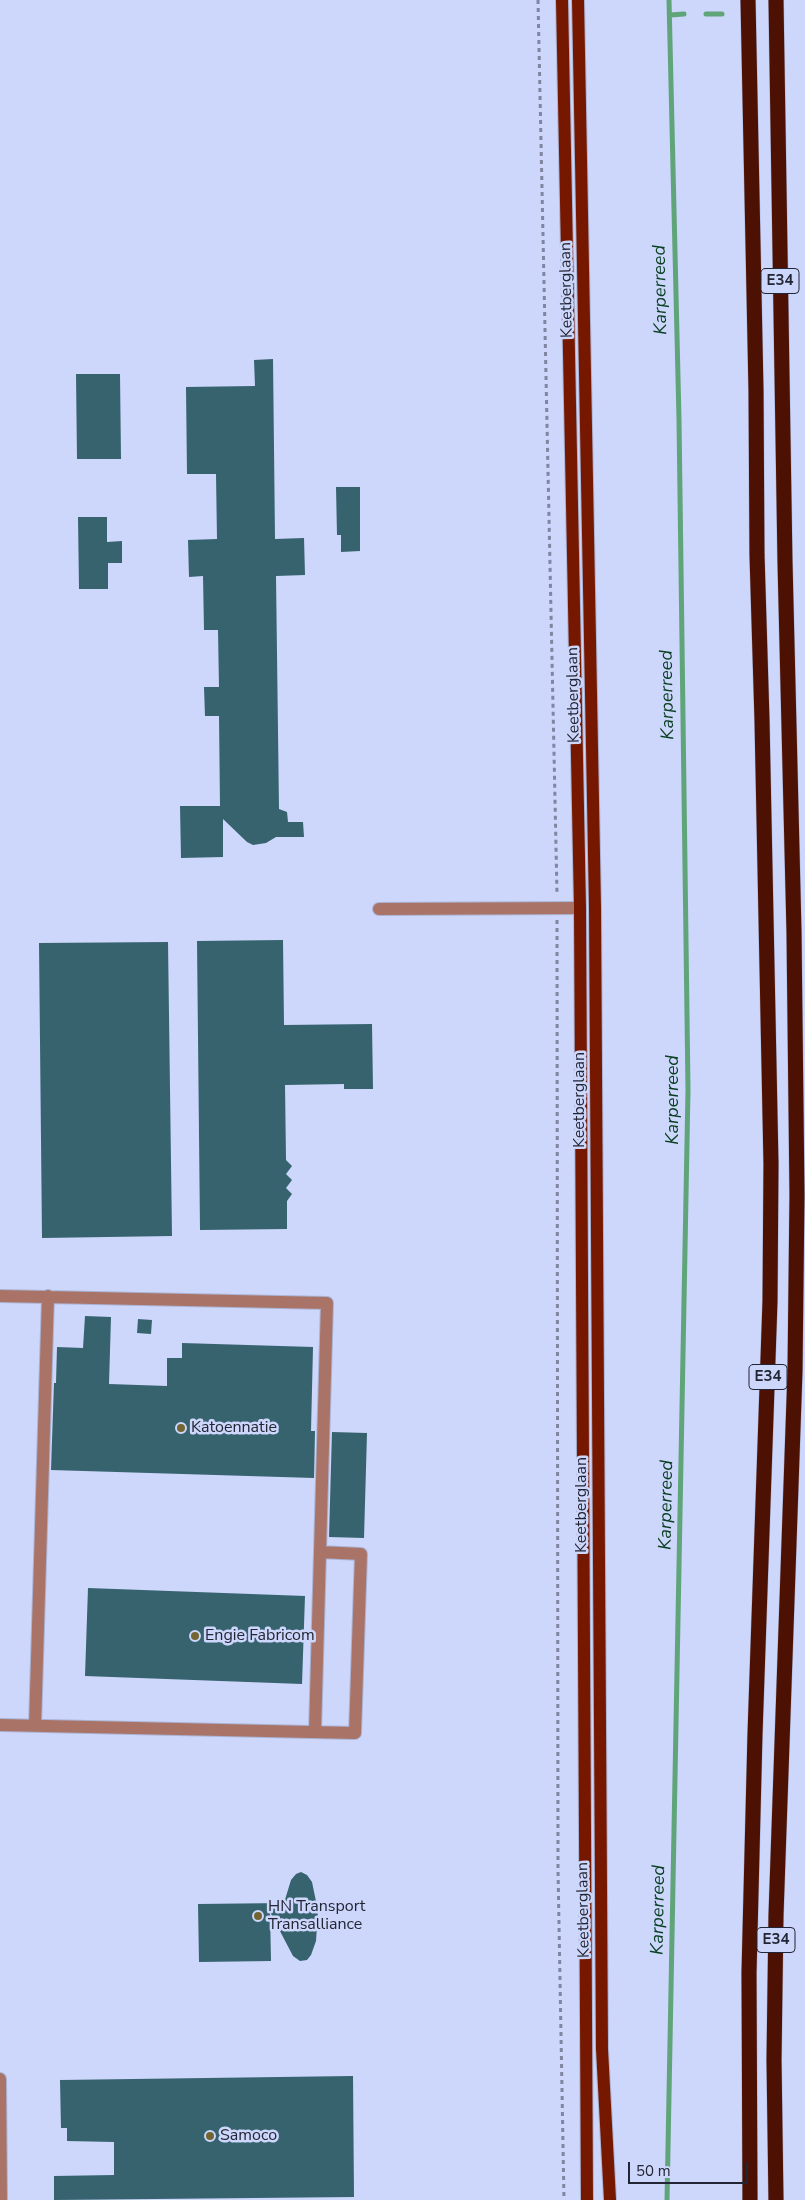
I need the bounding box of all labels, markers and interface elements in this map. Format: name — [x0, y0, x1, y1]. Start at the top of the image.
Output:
street label: Keetberglaan — [557, 242, 577, 338]
water label: Karperreed — [649, 245, 673, 335]
road number: E34 — [761, 268, 799, 294]
street label: Keetberglaan — [564, 647, 584, 743]
water label: Karperreed — [656, 650, 680, 740]
street label: Keetberglaan — [570, 1052, 590, 1148]
water label: Karperreed — [663, 1055, 685, 1145]
road number: E34 — [749, 1364, 787, 1390]
place label: Katoennatie — [191, 1418, 277, 1438]
marker: Katoennatie — [175, 1422, 187, 1434]
street label: Keetberglaan — [572, 1457, 592, 1553]
water label: Karperreed — [655, 1460, 679, 1550]
place label: Engie Fabricom — [205, 1626, 315, 1646]
marker: Engie Fabricom — [189, 1630, 201, 1642]
street label: Keetberglaan — [574, 1862, 594, 1958]
water label: Karperreed — [647, 1865, 671, 1955]
place label: HN Transport Transalliance — [268, 1897, 365, 1935]
marker: HN Transport Transalliance — [252, 1910, 264, 1922]
road number: E34 — [757, 1928, 795, 1952]
place label: Samoco — [220, 2126, 277, 2146]
marker: Samoco — [204, 2130, 216, 2142]
scale bar — [630, 2152, 750, 2184]
text: 50 m — [636, 2161, 671, 2181]

